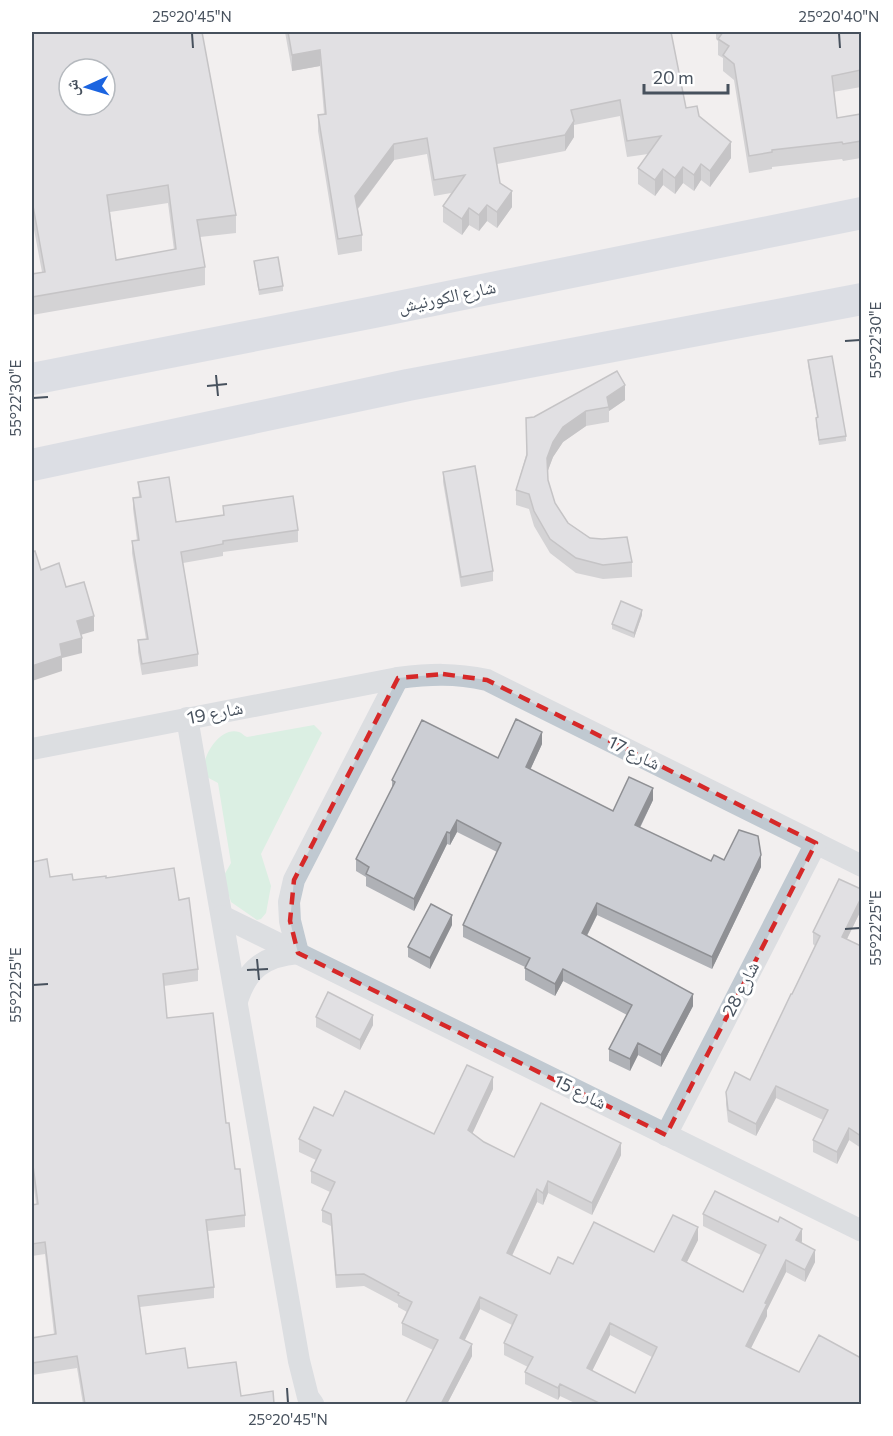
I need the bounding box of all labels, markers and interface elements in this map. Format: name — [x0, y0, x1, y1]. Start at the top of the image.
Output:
text: 25°20'45"N — [152, 7, 232, 25]
text: 25°20'40"N — [799, 7, 879, 25]
north arrow — [57, 57, 117, 117]
scale bar — [644, 57, 728, 95]
text: 20 m — [653, 66, 694, 88]
text: ش — [61, 79, 83, 97]
street label: شارع الكورنيش — [396, 275, 498, 318]
text: 55°22'30"E — [866, 302, 884, 378]
text: 55°22'30"E — [6, 360, 24, 436]
street label: شارع 19 — [185, 696, 245, 729]
street label: شارع 17 — [605, 730, 664, 775]
text: 55°22'25"E — [866, 890, 884, 966]
text: 55°22'25"E — [6, 947, 24, 1023]
street label: شارع 28 — [717, 957, 764, 1020]
street label: شارع 15 — [550, 1069, 610, 1114]
text: 25°20'45"N — [248, 1410, 328, 1428]

